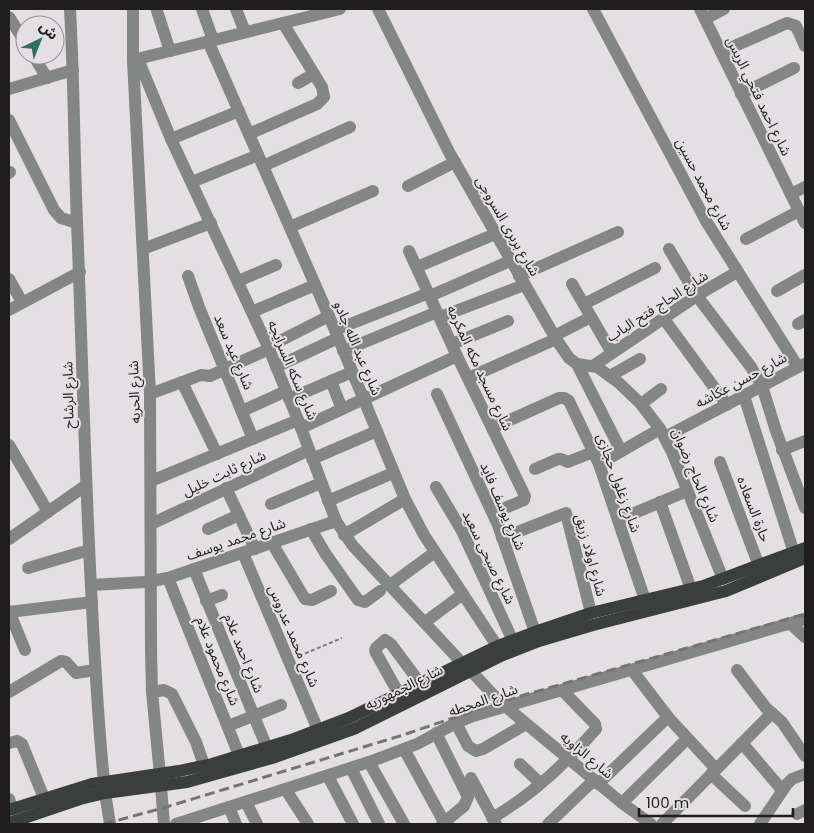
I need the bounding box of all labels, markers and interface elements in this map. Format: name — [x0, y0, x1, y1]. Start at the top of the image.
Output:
north arrow — [15, 15, 65, 65]
text: ش — [35, 17, 63, 44]
street label: شارع احمد فتحي الريس — [720, 33, 797, 160]
street label: شارع محمد حسين — [670, 134, 737, 234]
street label: شارع بربرى السروجى — [470, 172, 545, 280]
street label: شارع الحاج فتح الباب — [602, 266, 712, 347]
street label: شارع عبد الله جادو — [328, 298, 387, 399]
street label: شارع مسجد مكه المكرمه — [441, 302, 518, 435]
street label: شارع عيد سعد — [208, 311, 259, 393]
street label: شارع سكه السرايجه — [262, 317, 323, 424]
street label: شارع حسن عكاشه — [692, 347, 791, 413]
street label: شارع الحريه — [123, 360, 146, 424]
street label: شارع الرشاح — [57, 361, 80, 429]
street label: شارع الحاج رضوان — [666, 425, 725, 526]
street label: شارع زغلول حجازى — [591, 431, 646, 536]
street label: شارع ثابت خليل — [179, 445, 269, 502]
street label: شارع يوسف فايد — [475, 459, 531, 554]
street label: حارة السعاده — [732, 473, 776, 545]
street label: شارع صبحى سعيد — [457, 507, 520, 608]
street label: شارع اولاد زريق — [569, 512, 612, 599]
street label: شارع محمد يوسف — [184, 513, 289, 566]
street label: شارع محمد عدروس — [263, 582, 325, 691]
street label: شارع احمد علام — [218, 610, 269, 696]
street label: شارع محمود علام — [190, 613, 245, 709]
street label: شارع الجمهوريه — [362, 659, 447, 715]
street label: شارع المحطه — [446, 679, 521, 722]
street label: شارع الزاويه — [555, 727, 618, 784]
scale bar — [639, 786, 793, 818]
text: 100 m — [646, 792, 689, 813]

